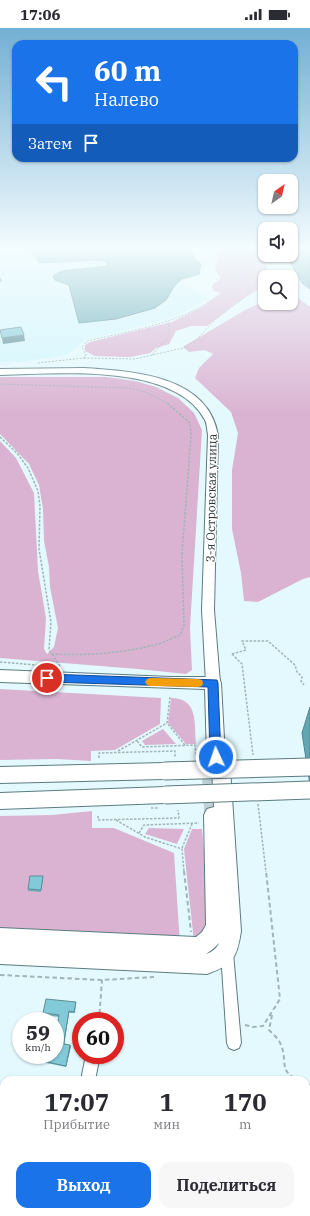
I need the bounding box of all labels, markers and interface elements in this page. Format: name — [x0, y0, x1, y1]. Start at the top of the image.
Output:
text: 17:06 — [20, 5, 61, 24]
text: 60 m — [94, 52, 161, 89]
icon: left — [28, 56, 80, 108]
text: Налево — [94, 88, 159, 111]
icon: arrive — [80, 132, 102, 154]
text: Затем — [28, 134, 72, 153]
north arrow — [258, 174, 298, 214]
map controls — [258, 174, 298, 310]
button: sound — [258, 222, 298, 262]
button: search — [258, 270, 298, 310]
street label: 3-я Островская улица — [202, 433, 220, 563]
pin — [30, 661, 64, 695]
icon: arrive — [36, 667, 58, 689]
position arrow — [195, 736, 237, 778]
speed limit sign: 60 — [72, 1012, 124, 1064]
text: 59 — [26, 1019, 50, 1046]
text: km/h — [25, 1041, 51, 1054]
text: 17:07 — [44, 1086, 109, 1118]
text: 1 — [160, 1086, 174, 1118]
text: 170 — [223, 1086, 267, 1118]
text: Прибытие — [43, 1116, 110, 1133]
text: мин — [153, 1116, 180, 1133]
text: m — [239, 1116, 251, 1133]
button: Выход — [16, 1162, 151, 1208]
button: Поделиться — [159, 1162, 294, 1208]

